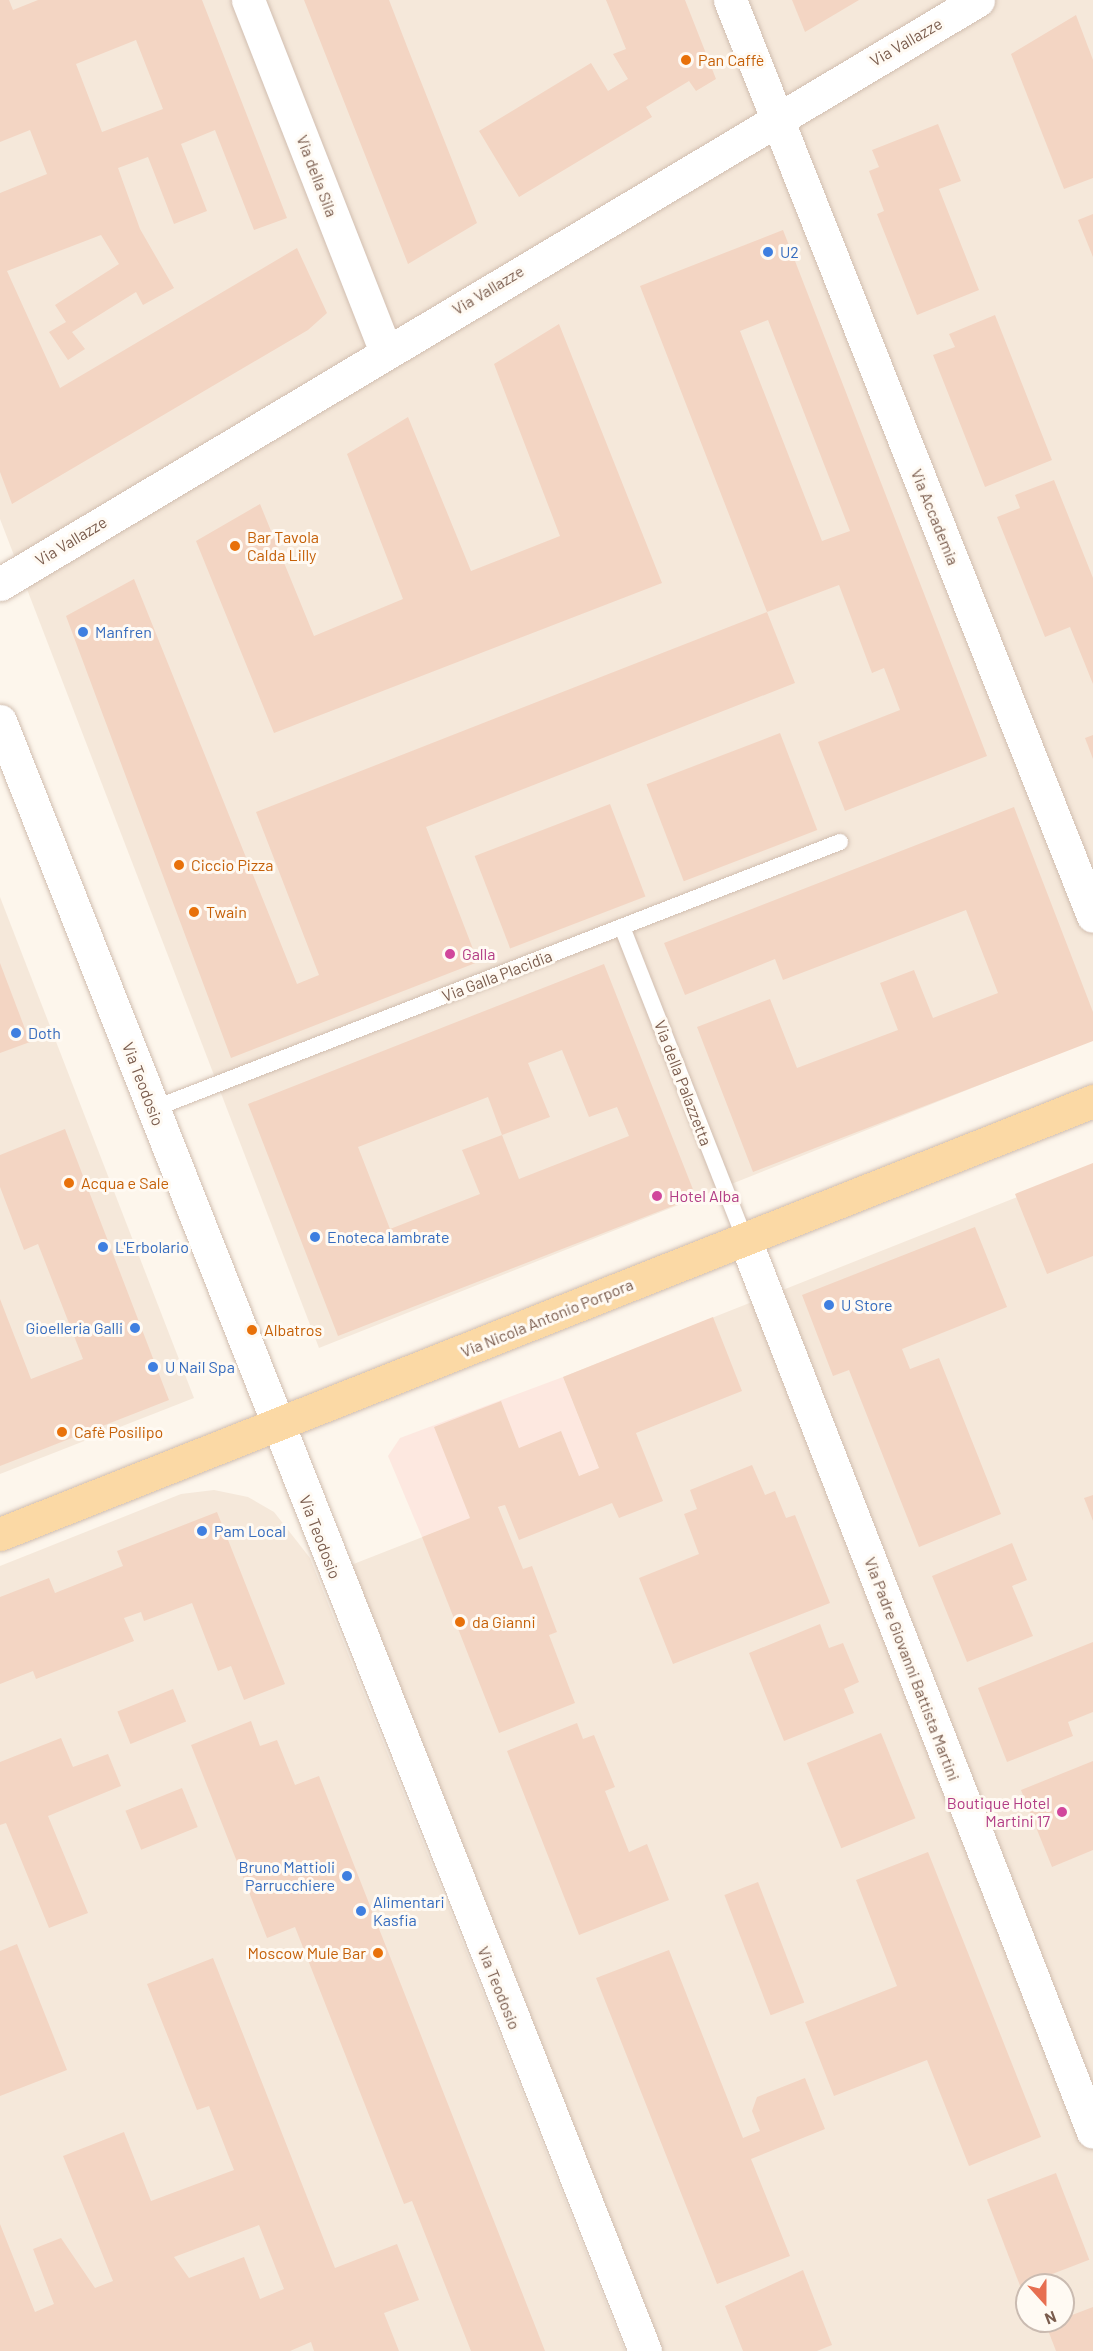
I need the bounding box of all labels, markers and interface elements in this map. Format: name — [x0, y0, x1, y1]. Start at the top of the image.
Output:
street label: Via Vallazze — [867, 14, 945, 70]
place label: Pan Caffè — [698, 50, 764, 70]
marker: Pan Caffè — [679, 53, 693, 67]
street label: Via della Sila — [293, 132, 341, 220]
place label: U2 — [780, 242, 799, 262]
marker: U2 — [761, 245, 775, 259]
street label: Via Vallazze — [449, 261, 527, 319]
street label: Via Accademia — [907, 466, 963, 568]
street label: Via Vallazze — [32, 512, 110, 570]
place label: Bar Tavola Calda Lilly — [247, 527, 319, 565]
marker: Bar Tavola Calda Lilly — [228, 539, 242, 553]
place label: Manfren — [95, 622, 152, 642]
marker: Manfren — [76, 625, 90, 639]
place label: Ciccio Pizza — [191, 855, 273, 875]
marker: Ciccio Pizza — [172, 858, 186, 872]
place label: Twain — [206, 902, 247, 922]
marker: Twain — [187, 905, 201, 919]
place label: Galla — [462, 944, 495, 964]
street label: Via Galla Placidia — [439, 946, 555, 1006]
marker: Galla — [443, 947, 457, 961]
street label: Via della Palazzetta — [650, 1018, 716, 1148]
place label: Doth — [28, 1023, 61, 1043]
marker: Doth — [9, 1026, 23, 1040]
street label: Via Teodosio — [118, 1039, 168, 1129]
place label: Acqua e Sale — [81, 1173, 169, 1193]
marker: Acqua e Sale — [62, 1176, 76, 1190]
place label: Hotel Alba — [669, 1186, 739, 1206]
marker: Hotel Alba — [650, 1189, 664, 1203]
place label: Enoteca lambrate — [327, 1227, 449, 1247]
marker: Enoteca lambrate — [308, 1230, 322, 1244]
place label: L'Erbolario — [115, 1237, 189, 1257]
marker: L'Erbolario — [96, 1240, 110, 1254]
street label: Via Nicola Antonio Porpora — [458, 1275, 636, 1361]
place label: U Store — [841, 1295, 892, 1315]
marker: U Store — [822, 1298, 836, 1312]
place label: Gioelleria Galli — [25, 1318, 123, 1338]
place label: Albatros — [264, 1320, 322, 1340]
marker: Gioelleria Galli — [128, 1321, 142, 1335]
marker: Albatros — [245, 1323, 259, 1337]
place label: U Nail Spa — [165, 1357, 235, 1377]
marker: U Nail Spa — [146, 1360, 160, 1374]
place label: Cafè Posilipo — [74, 1422, 163, 1442]
marker: Cafè Posilipo — [55, 1425, 69, 1439]
street label: Via Teodosio — [295, 1492, 345, 1582]
place label: Pam Local — [214, 1521, 286, 1541]
marker: Pam Local — [195, 1524, 209, 1538]
street label: Via Padre Giovanni Battista Martini — [860, 1554, 964, 1784]
place label: da Gianni — [472, 1612, 536, 1632]
marker: da Gianni — [453, 1615, 467, 1629]
place label: Boutique Hotel Martini 17 — [947, 1793, 1050, 1831]
marker: Boutique Hotel Martini 17 — [1055, 1805, 1069, 1819]
place label: Bruno Mattioli Parrucchiere — [238, 1857, 335, 1895]
marker: Bruno Mattioli Parrucchiere — [340, 1869, 354, 1883]
place label: Alimentari Kasfia — [373, 1892, 445, 1930]
marker: Alimentari Kasfia — [354, 1904, 368, 1918]
place label: Moscow Mule Bar — [247, 1943, 366, 1963]
street label: Via Teodosio — [474, 1944, 524, 2032]
marker: Moscow Mule Bar — [371, 1946, 385, 1960]
north arrow — [1015, 2273, 1075, 2333]
text: N — [1043, 2308, 1059, 2329]

